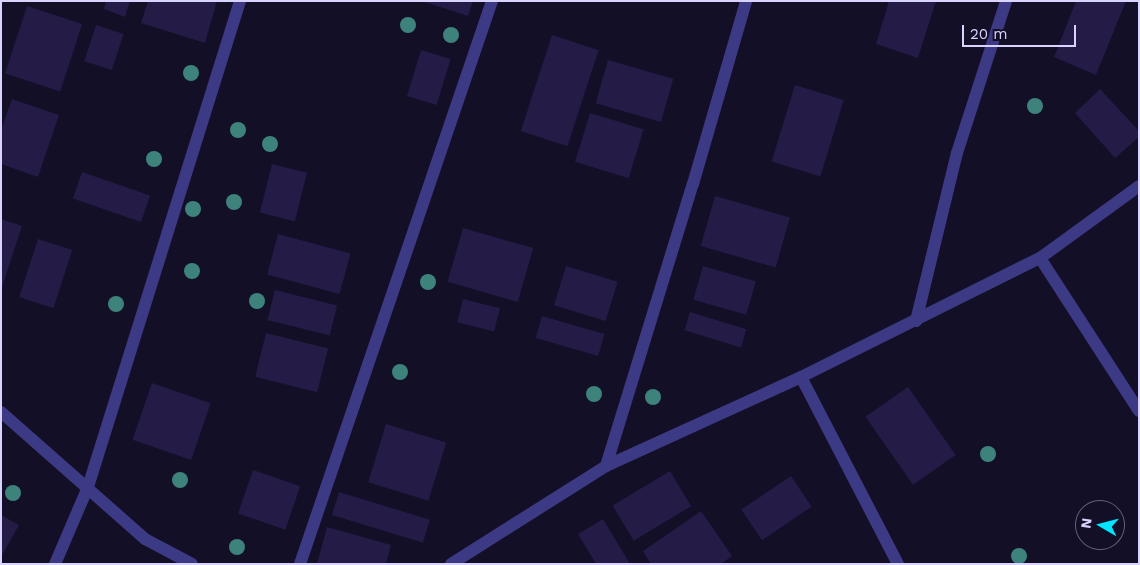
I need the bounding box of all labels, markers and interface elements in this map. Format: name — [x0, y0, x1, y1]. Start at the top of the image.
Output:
scale bar — [965, 15, 1079, 47]
text: 20 m — [970, 25, 1008, 43]
north arrow — [1075, 500, 1125, 550]
text: N — [1077, 517, 1095, 529]

